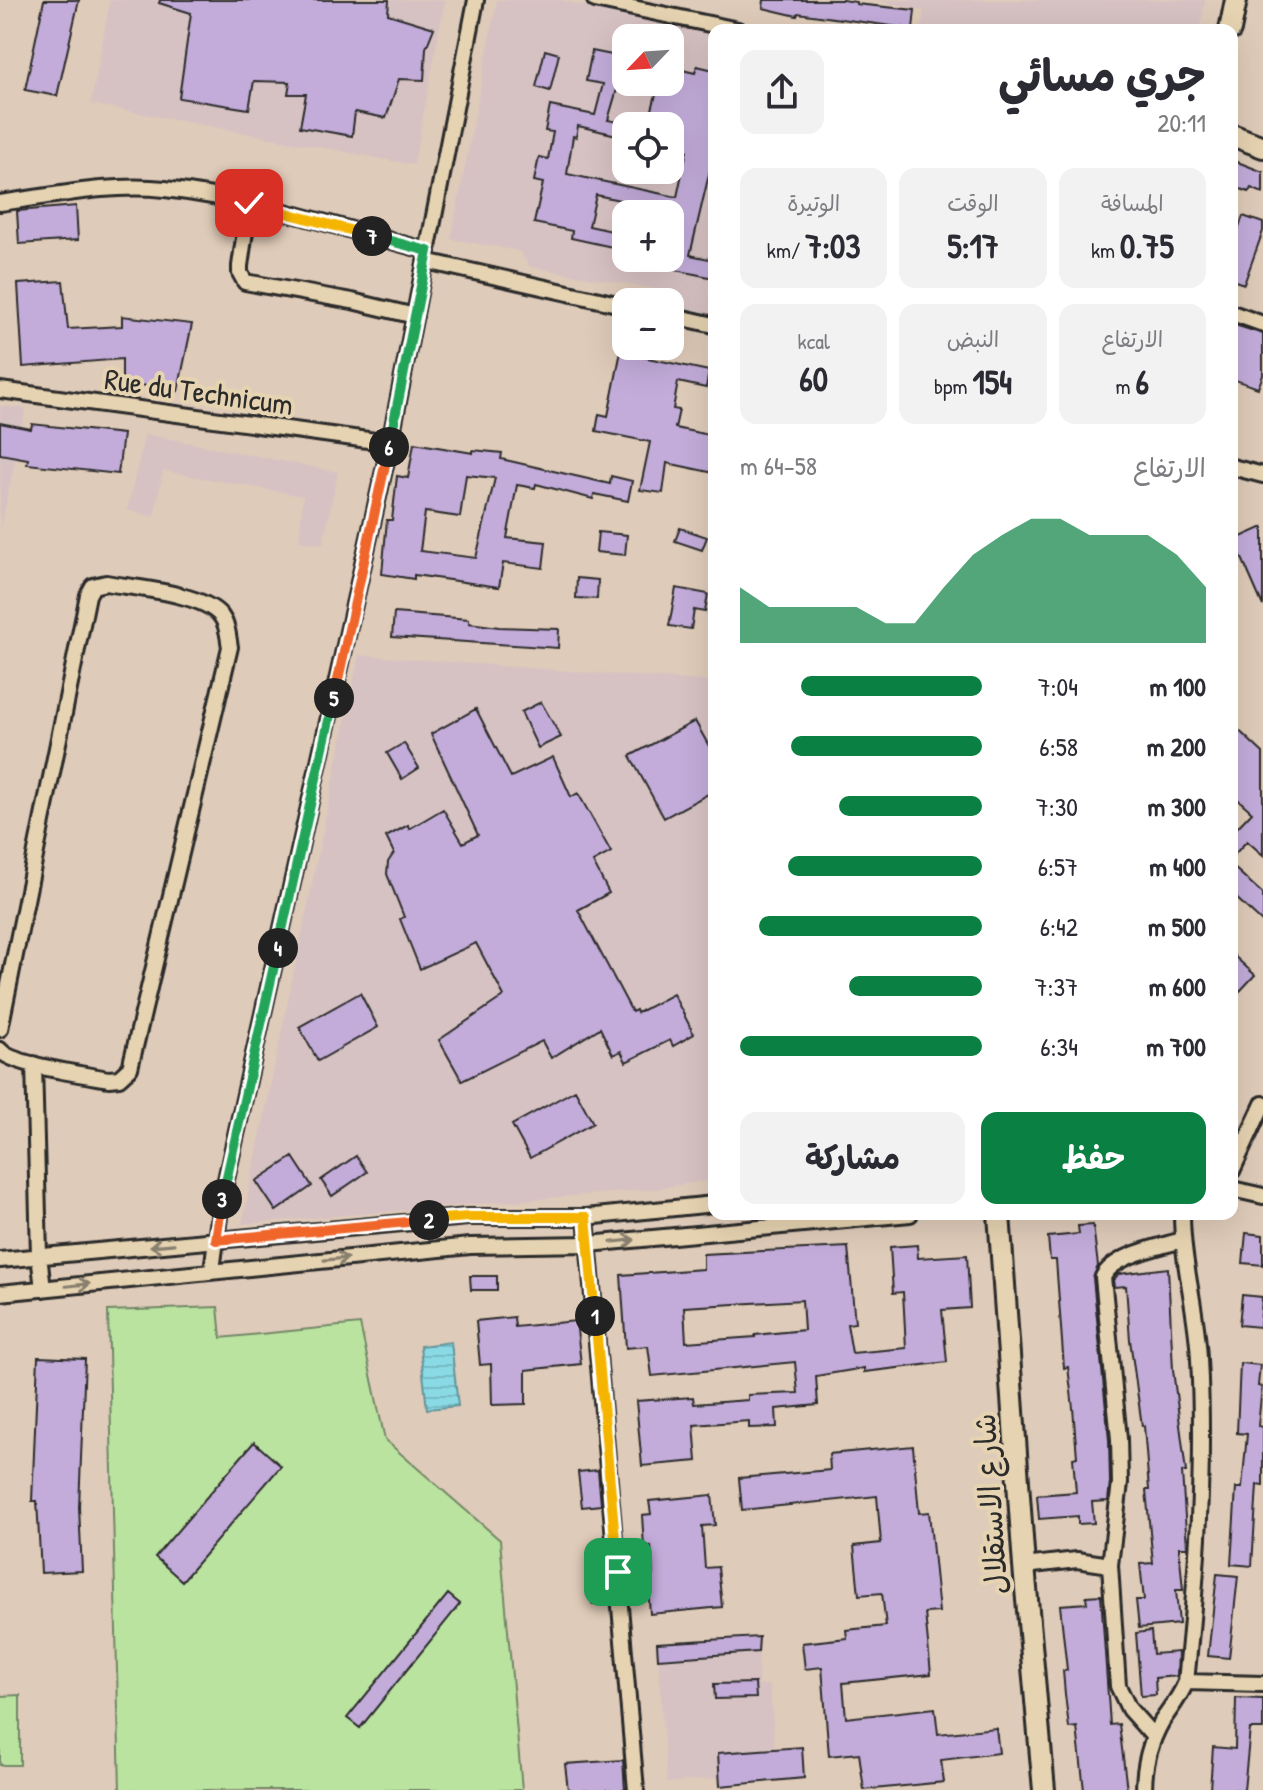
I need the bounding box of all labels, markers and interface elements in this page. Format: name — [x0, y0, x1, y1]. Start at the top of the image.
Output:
north arrow — [612, 24, 684, 96]
map controls — [612, 24, 684, 360]
text: جري مسائي — [998, 45, 1206, 105]
button: share — [740, 50, 824, 134]
text: 20:11 — [1157, 105, 1206, 140]
button: locate — [612, 112, 684, 184]
pin — [215, 169, 283, 237]
icon: check — [227, 181, 271, 225]
text: الوتيرة — [787, 188, 840, 218]
text: الوقت — [947, 188, 999, 218]
text: المسافة — [1101, 188, 1164, 218]
button: + — [612, 200, 684, 272]
pin: 7 — [352, 216, 392, 256]
text: 7 — [367, 221, 377, 251]
text: 7:03 — [805, 223, 861, 269]
text: 5:17 — [947, 223, 999, 269]
text: 0.75 — [1120, 223, 1174, 269]
text: /km — [767, 235, 805, 265]
text: km — [1091, 235, 1120, 265]
button: − — [612, 288, 684, 360]
text: النبض — [947, 324, 999, 354]
text: الارتفاع — [1101, 324, 1163, 354]
text: kcal — [798, 326, 830, 356]
text: 60 — [799, 356, 828, 402]
street label: Rue du Technicum — [102, 358, 296, 424]
text: 154 — [973, 359, 1012, 405]
text: 6 — [1136, 359, 1149, 405]
text: bpm — [934, 371, 973, 401]
text: m — [1116, 371, 1136, 401]
pin: 6 — [369, 427, 409, 467]
text: 6 — [385, 432, 393, 462]
text: 58–64 m — [740, 448, 817, 483]
text: الارتفاع — [1133, 450, 1206, 485]
text: 7:04 — [1038, 669, 1078, 704]
text: 100 m — [1150, 669, 1206, 704]
pin: 5 — [314, 678, 354, 718]
text: 5 — [329, 683, 339, 713]
text: 6:58 — [1039, 729, 1078, 764]
text: 200 m — [1147, 729, 1206, 764]
text: 7:30 — [1036, 789, 1078, 824]
text: 300 m — [1147, 789, 1206, 824]
text: 6:57 — [1038, 849, 1078, 884]
text: 400 m — [1149, 849, 1206, 884]
text: 6:42 — [1040, 909, 1078, 944]
text: 500 m — [1148, 909, 1206, 944]
pin: 4 — [258, 928, 298, 968]
text: 4 — [274, 933, 282, 963]
text: 7:37 — [1035, 969, 1078, 1004]
text: 600 m — [1149, 969, 1206, 1004]
text: 6:34 — [1040, 1029, 1078, 1064]
text: 700 m — [1146, 1029, 1206, 1064]
button: مشاركة — [740, 1112, 965, 1204]
button: حفظ — [981, 1112, 1206, 1204]
pin: 3 — [202, 1179, 242, 1219]
text: 3 — [217, 1184, 227, 1214]
pin: 2 — [409, 1200, 449, 1240]
text: 2 — [424, 1205, 434, 1235]
one-way arrow — [610, 1233, 636, 1248]
one-way arrow — [149, 1238, 176, 1253]
one-way arrow — [322, 1251, 349, 1266]
one-way arrow — [64, 1277, 90, 1292]
pin: 1 — [575, 1296, 615, 1336]
text: 1 — [591, 1301, 599, 1331]
street label: شارع الاستقلال — [964, 1412, 1018, 1596]
pin — [584, 1538, 652, 1606]
icon: arrive — [596, 1550, 640, 1594]

